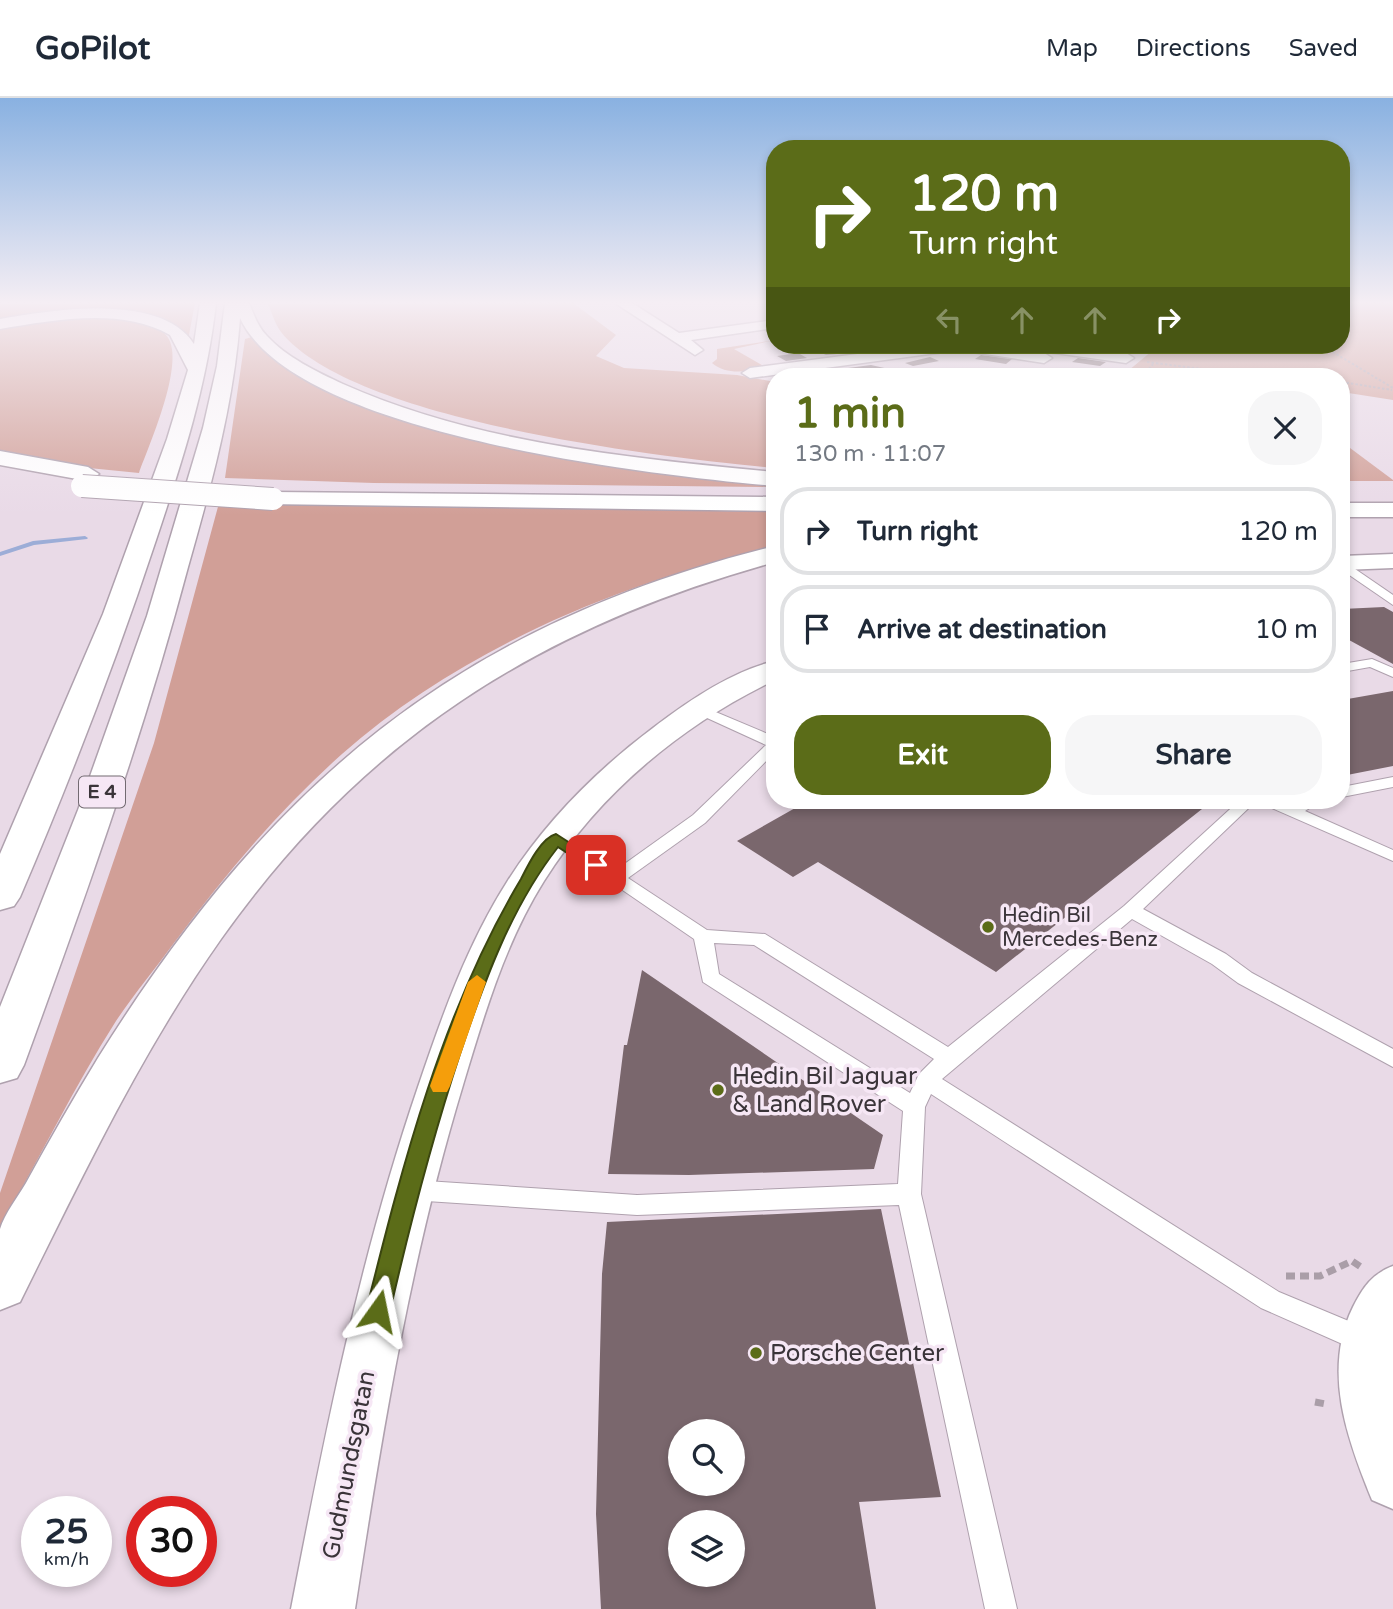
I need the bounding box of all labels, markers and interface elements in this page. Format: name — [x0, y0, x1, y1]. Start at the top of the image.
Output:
text: GoPilot — [35, 29, 150, 68]
text: Map — [1046, 34, 1098, 63]
text: Directions — [1136, 34, 1251, 63]
text: Saved — [1289, 34, 1358, 63]
text: 120 m — [909, 165, 1059, 224]
icon: right — [794, 168, 885, 259]
text: Turn right — [909, 225, 1058, 263]
icon: left — [930, 301, 968, 339]
icon: ahead — [1003, 301, 1041, 339]
icon: ahead — [1076, 301, 1114, 339]
icon: right — [1149, 301, 1187, 339]
text: 1 min — [794, 388, 906, 439]
button: close — [1248, 391, 1322, 465]
text: 130 m · 11:07 — [794, 440, 946, 468]
icon: right — [798, 512, 836, 550]
text: Turn right — [857, 516, 978, 547]
text: 120 m — [1238, 516, 1318, 547]
icon: arrive — [798, 610, 836, 648]
text: Arrive at destination — [857, 614, 1107, 645]
text: 10 m — [1255, 614, 1318, 645]
button: Exit — [794, 715, 1051, 795]
button: Share — [1065, 715, 1322, 795]
road number: E 4 — [79, 776, 125, 807]
pin — [566, 835, 626, 895]
icon: arrive — [577, 846, 615, 884]
place label: Hedin Bil Mercedes-Benz — [1002, 903, 1158, 952]
marker: Hedin Bil Mercedes-Benz — [980, 919, 996, 935]
place label: Hedin Bil Jaguar & Land Rover — [732, 1062, 918, 1119]
marker: Hedin Bil Jaguar & Land Rover — [710, 1082, 726, 1098]
position arrow — [341, 1274, 415, 1348]
place label: Porsche Center — [770, 1339, 945, 1368]
marker: Porsche Center — [748, 1345, 764, 1361]
street label: Gudmundsgatan — [317, 1368, 381, 1562]
map controls — [668, 1419, 745, 1587]
button: search — [668, 1419, 745, 1496]
speed limit sign: 30 — [126, 1496, 217, 1587]
button: layers — [668, 1510, 745, 1587]
text: 25 — [45, 1511, 88, 1553]
text: km/h — [44, 1548, 89, 1570]

